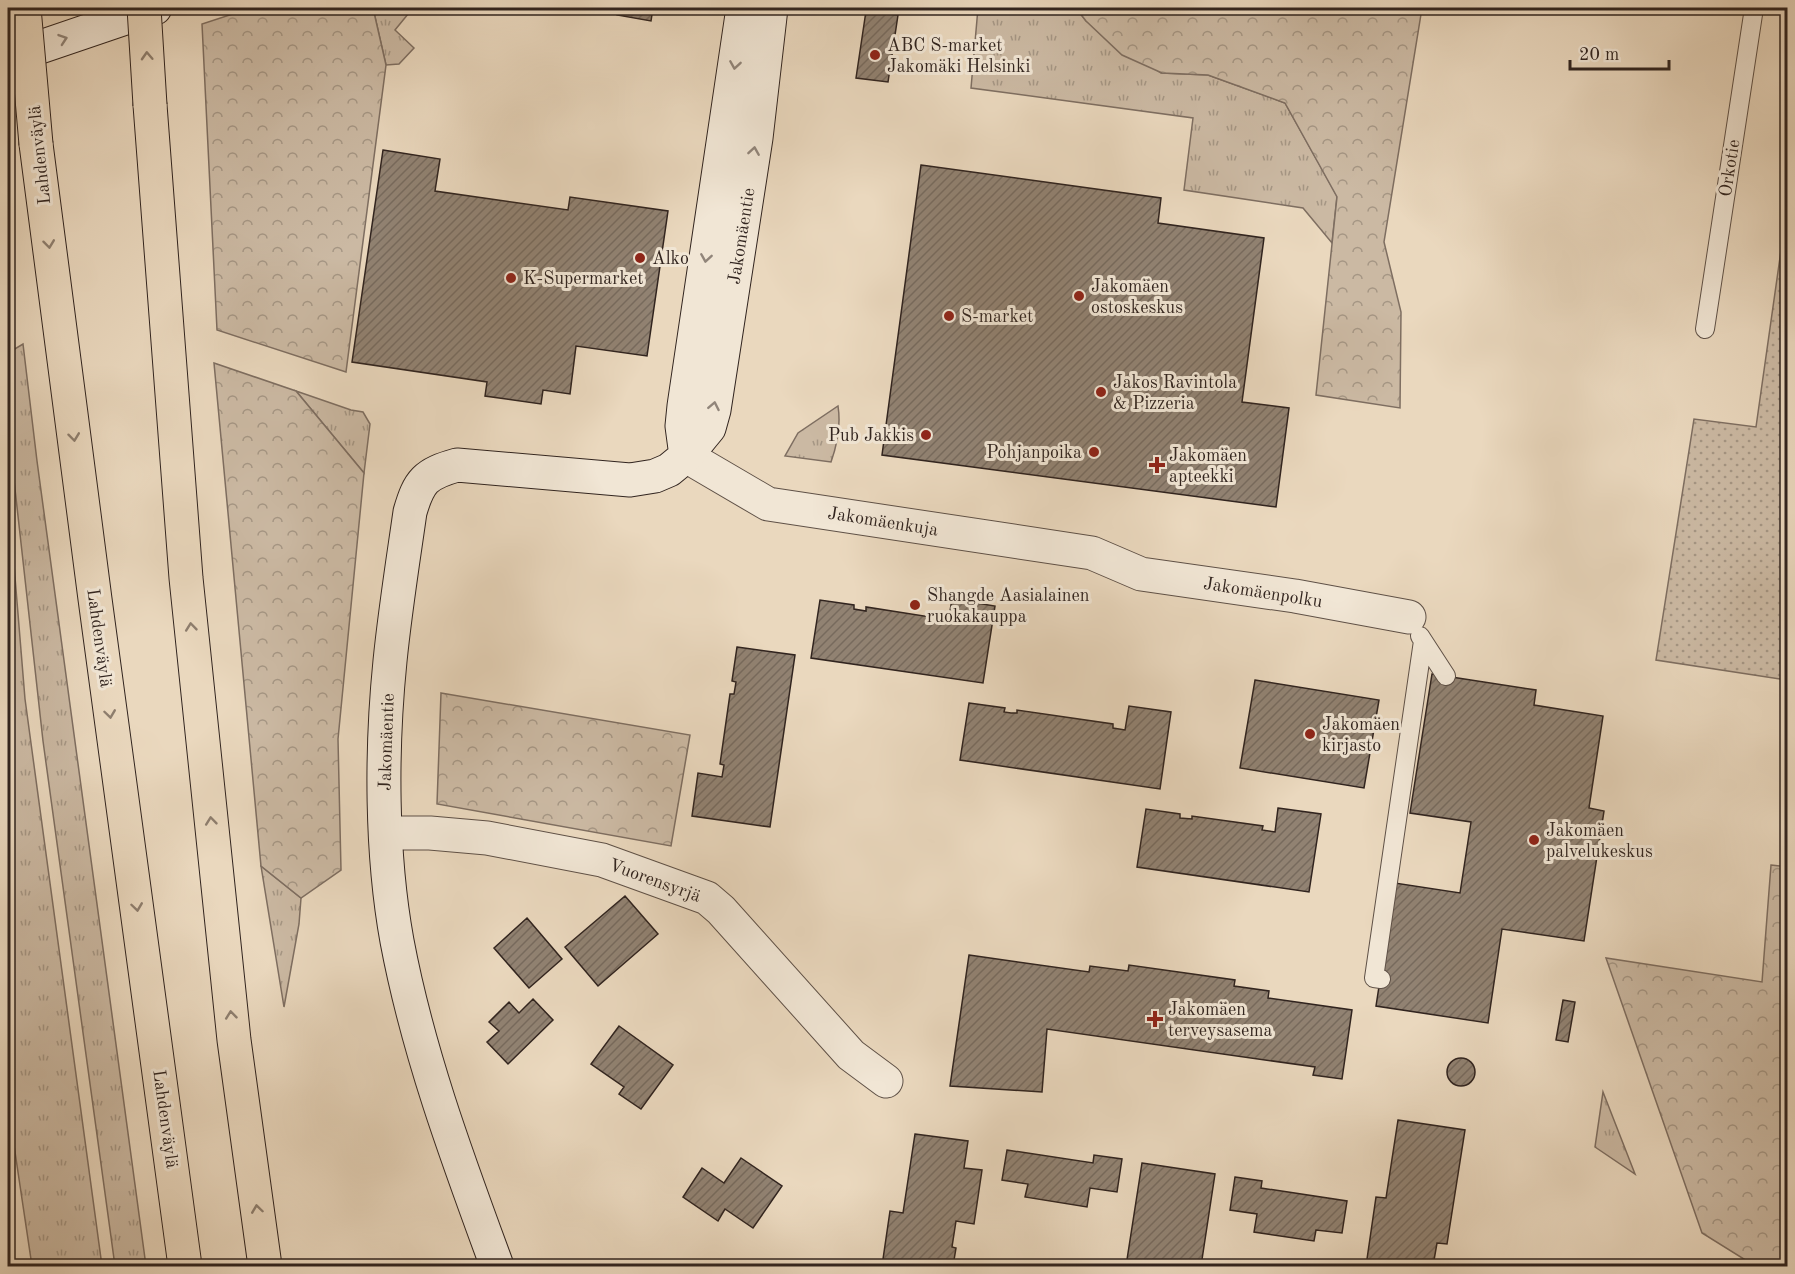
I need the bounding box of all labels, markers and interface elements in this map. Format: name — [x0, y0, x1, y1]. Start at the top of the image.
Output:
one-way arrow — [57, 33, 68, 46]
scale bar — [1570, 33, 1669, 71]
place label: ABC S-market Jakomäki Helsinki — [887, 37, 1030, 76]
text: 20 m — [1579, 46, 1619, 64]
marker: ABC S-market Jakomäki Helsinki — [868, 48, 882, 62]
one-way arrow — [140, 52, 153, 61]
one-way arrow — [730, 61, 742, 70]
street label: Lahdenväylä — [26, 104, 54, 205]
street label: Orkotie — [1717, 138, 1743, 198]
one-way arrow — [748, 147, 760, 156]
street label: Jakomäentie — [725, 187, 759, 286]
one-way arrow — [42, 239, 55, 248]
place label: Alko — [652, 250, 689, 268]
marker: Alko — [633, 251, 647, 265]
one-way arrow — [701, 254, 713, 263]
place label: K-Supermarket — [523, 270, 644, 288]
marker: K-Supermarket — [504, 271, 518, 285]
place label: Jakomäen ostoskeskus — [1091, 278, 1183, 317]
marker: Jakomäen ostoskeskus — [1072, 289, 1086, 303]
place label: S-market — [961, 308, 1033, 326]
marker: S-market — [942, 309, 956, 323]
place label: Jakos Ravintola & Pizzeria — [1113, 374, 1237, 413]
marker: Jakos Ravintola & Pizzeria — [1094, 385, 1108, 399]
one-way arrow — [707, 401, 720, 411]
place label: Pub Jakkis — [828, 427, 914, 445]
marker: Pub Jakkis — [919, 428, 933, 442]
one-way arrow — [67, 432, 80, 442]
place label: Pohjanpoika — [986, 444, 1082, 462]
marker: Pohjanpoika — [1087, 445, 1101, 459]
place label: Jakomäen apteekki — [1169, 447, 1247, 486]
marker: Jakomäen apteekki — [1150, 458, 1164, 472]
street label: Jakomäenkuja — [826, 504, 940, 540]
street label: Jakomäenpolku — [1202, 575, 1324, 611]
place label: Shangde Aasialainen ruokakauppa — [927, 587, 1090, 626]
street label: Lahdenväylä — [83, 588, 115, 689]
marker: Shangde Aasialainen ruokakauppa — [908, 598, 922, 612]
one-way arrow — [185, 623, 198, 632]
street label: Jakomäentie — [376, 693, 398, 791]
one-way arrow — [104, 709, 116, 718]
place label: Jakomäen kirjasto — [1322, 716, 1400, 755]
marker: Jakomäen kirjasto — [1303, 727, 1317, 741]
one-way arrow — [205, 817, 218, 826]
place label: Jakomäen palvelukeskus — [1546, 822, 1653, 861]
marker: Jakomäen palvelukeskus — [1527, 833, 1541, 847]
street label: Vuorensyrjä — [606, 856, 703, 906]
one-way arrow — [130, 902, 142, 911]
place label: Jakomäen terveysasema — [1168, 1001, 1273, 1040]
marker: Jakomäen terveysasema — [1146, 1010, 1164, 1028]
one-way arrow — [225, 1011, 238, 1020]
street label: Lahdenväylä — [149, 1069, 181, 1170]
one-way arrow — [251, 1204, 263, 1213]

